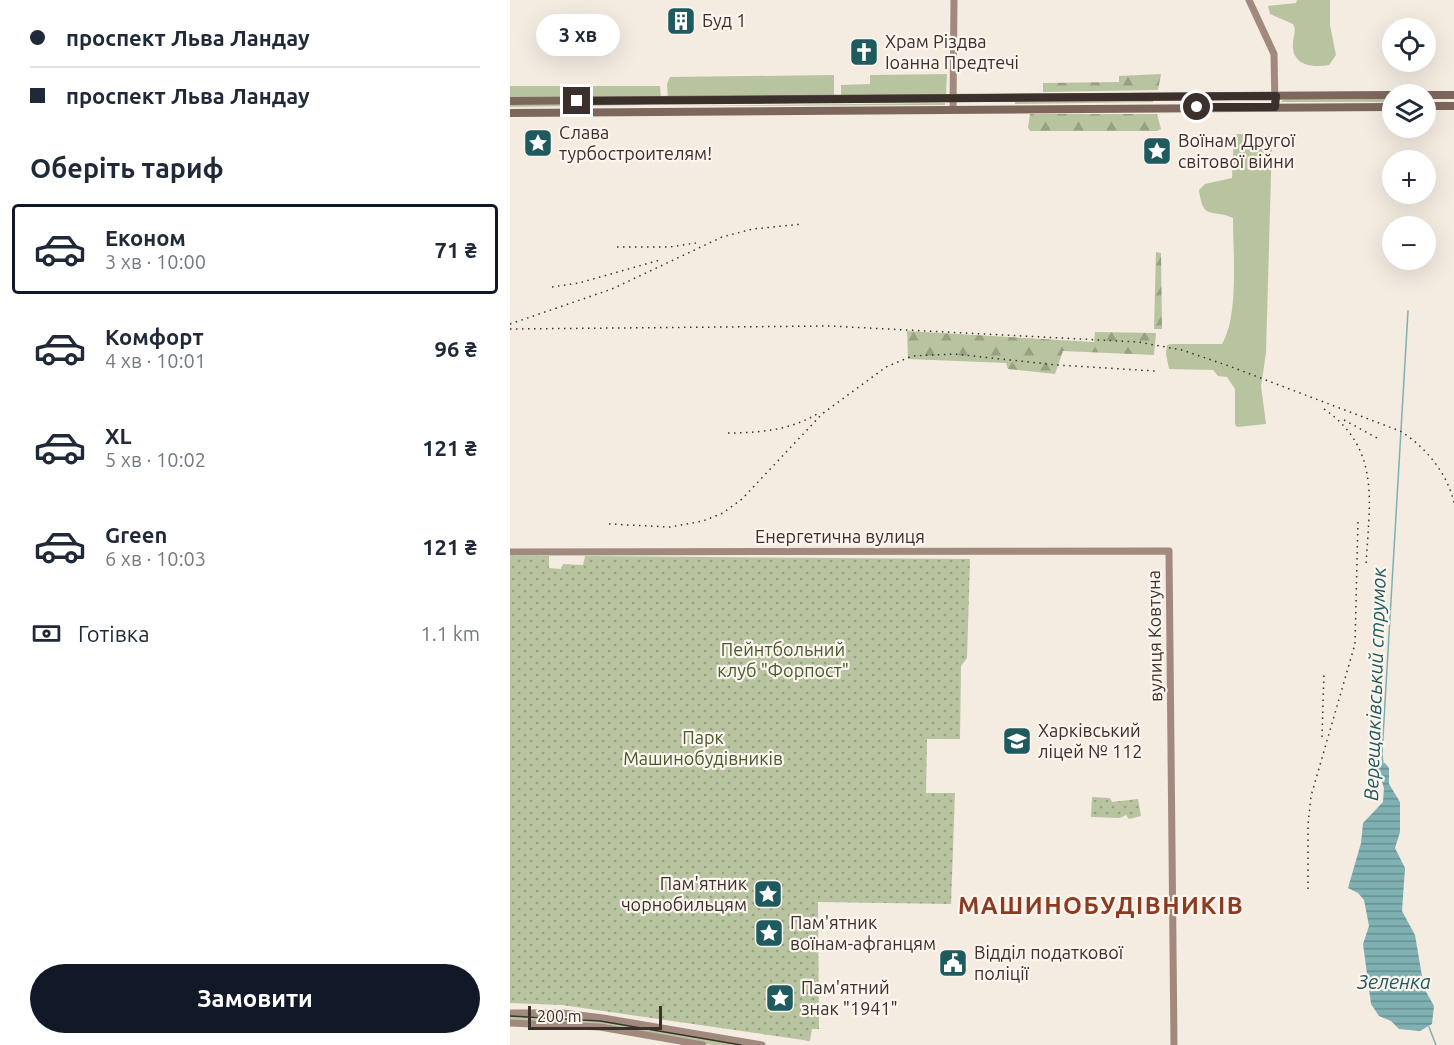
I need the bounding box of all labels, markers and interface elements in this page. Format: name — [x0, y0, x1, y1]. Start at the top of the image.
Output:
building icon: Буд 1 — [665, 5, 697, 37]
place label: Буд 1 — [702, 10, 746, 30]
callout: 3 хв — [535, 14, 619, 56]
map controls — [1382, 18, 1436, 270]
button: locate — [1382, 18, 1436, 72]
text: 3 хв — [559, 23, 597, 46]
text: проспект Льва Ландау — [66, 25, 310, 50]
place label: Храм Різдва Іоанна Предтечі — [885, 31, 1019, 72]
church icon: Храм Різдва Іоанна Предтечі — [848, 36, 880, 68]
text: проспект Льва Ландау — [66, 83, 310, 108]
button: layers — [1382, 84, 1436, 138]
route end — [563, 87, 590, 114]
route start — [1183, 93, 1210, 120]
place label: Слава турбостроителям! — [559, 122, 712, 163]
place icon: Слава турбостроителям! — [522, 127, 554, 159]
place label: Воїнам Другої світової війни — [1178, 130, 1296, 171]
place icon: Воїнам Другої світової війни — [1141, 135, 1173, 167]
button: + — [1382, 150, 1436, 204]
text: Оберіть тариф — [30, 153, 224, 183]
button: − — [1382, 216, 1436, 270]
icon: car — [33, 222, 87, 276]
text: Економ — [105, 225, 186, 250]
text: 71 ₴ — [435, 237, 477, 262]
text: 3 хв · 10:00 — [105, 250, 206, 273]
icon: car — [33, 321, 87, 375]
text: Комфорт — [105, 324, 204, 349]
text: 96 ₴ — [435, 336, 477, 361]
text: 4 хв · 10:01 — [105, 349, 206, 372]
icon: car — [33, 420, 87, 474]
text: XL — [105, 423, 132, 448]
text: 121 ₴ — [422, 435, 477, 460]
text: 5 хв · 10:02 — [105, 448, 206, 471]
icon: car — [33, 519, 87, 573]
text: Green — [105, 522, 167, 547]
street label: Енергетична вулиця — [755, 526, 925, 546]
text: 121 ₴ — [422, 534, 477, 559]
text: 6 хв · 10:03 — [105, 547, 206, 570]
water label: Верещаківський струмок — [1359, 566, 1390, 801]
street label: вулиця Ковтуна — [1143, 570, 1165, 702]
icon: cash — [30, 617, 63, 650]
text: Готівка — [78, 621, 149, 646]
text: 1.1 km — [421, 622, 480, 645]
park label: Пейнтбольний клуб "Форпост" — [717, 639, 849, 680]
place label: Харківський ліцей № 112 — [1038, 720, 1142, 761]
school or university icon: Харківський ліцей № 112 — [1001, 725, 1033, 757]
park label: Парк Машинобудівників — [623, 727, 783, 768]
place label: Пам'ятник чорнобильцям — [621, 873, 747, 914]
place icon: Пам'ятник чорнобильцям — [752, 878, 784, 910]
district label: МАШИНОБУДІВНИКІВ — [958, 892, 1244, 919]
place label: Пам'ятник воїнам-афганцям — [790, 912, 936, 953]
place icon: Пам'ятник воїнам-афганцям — [753, 917, 785, 949]
place label: Відділ податкової поліції — [974, 942, 1124, 983]
public building icon: Відділ податкової поліції — [937, 947, 969, 979]
button: Замовити — [30, 964, 480, 1033]
water label: Зеленка — [1356, 970, 1431, 993]
place label: Пам'ятний знак "1941" — [801, 977, 898, 1018]
place icon: Пам'ятний знак "1941" — [764, 982, 796, 1014]
scale bar — [528, 1003, 662, 1030]
text: 200 m — [537, 1007, 582, 1025]

